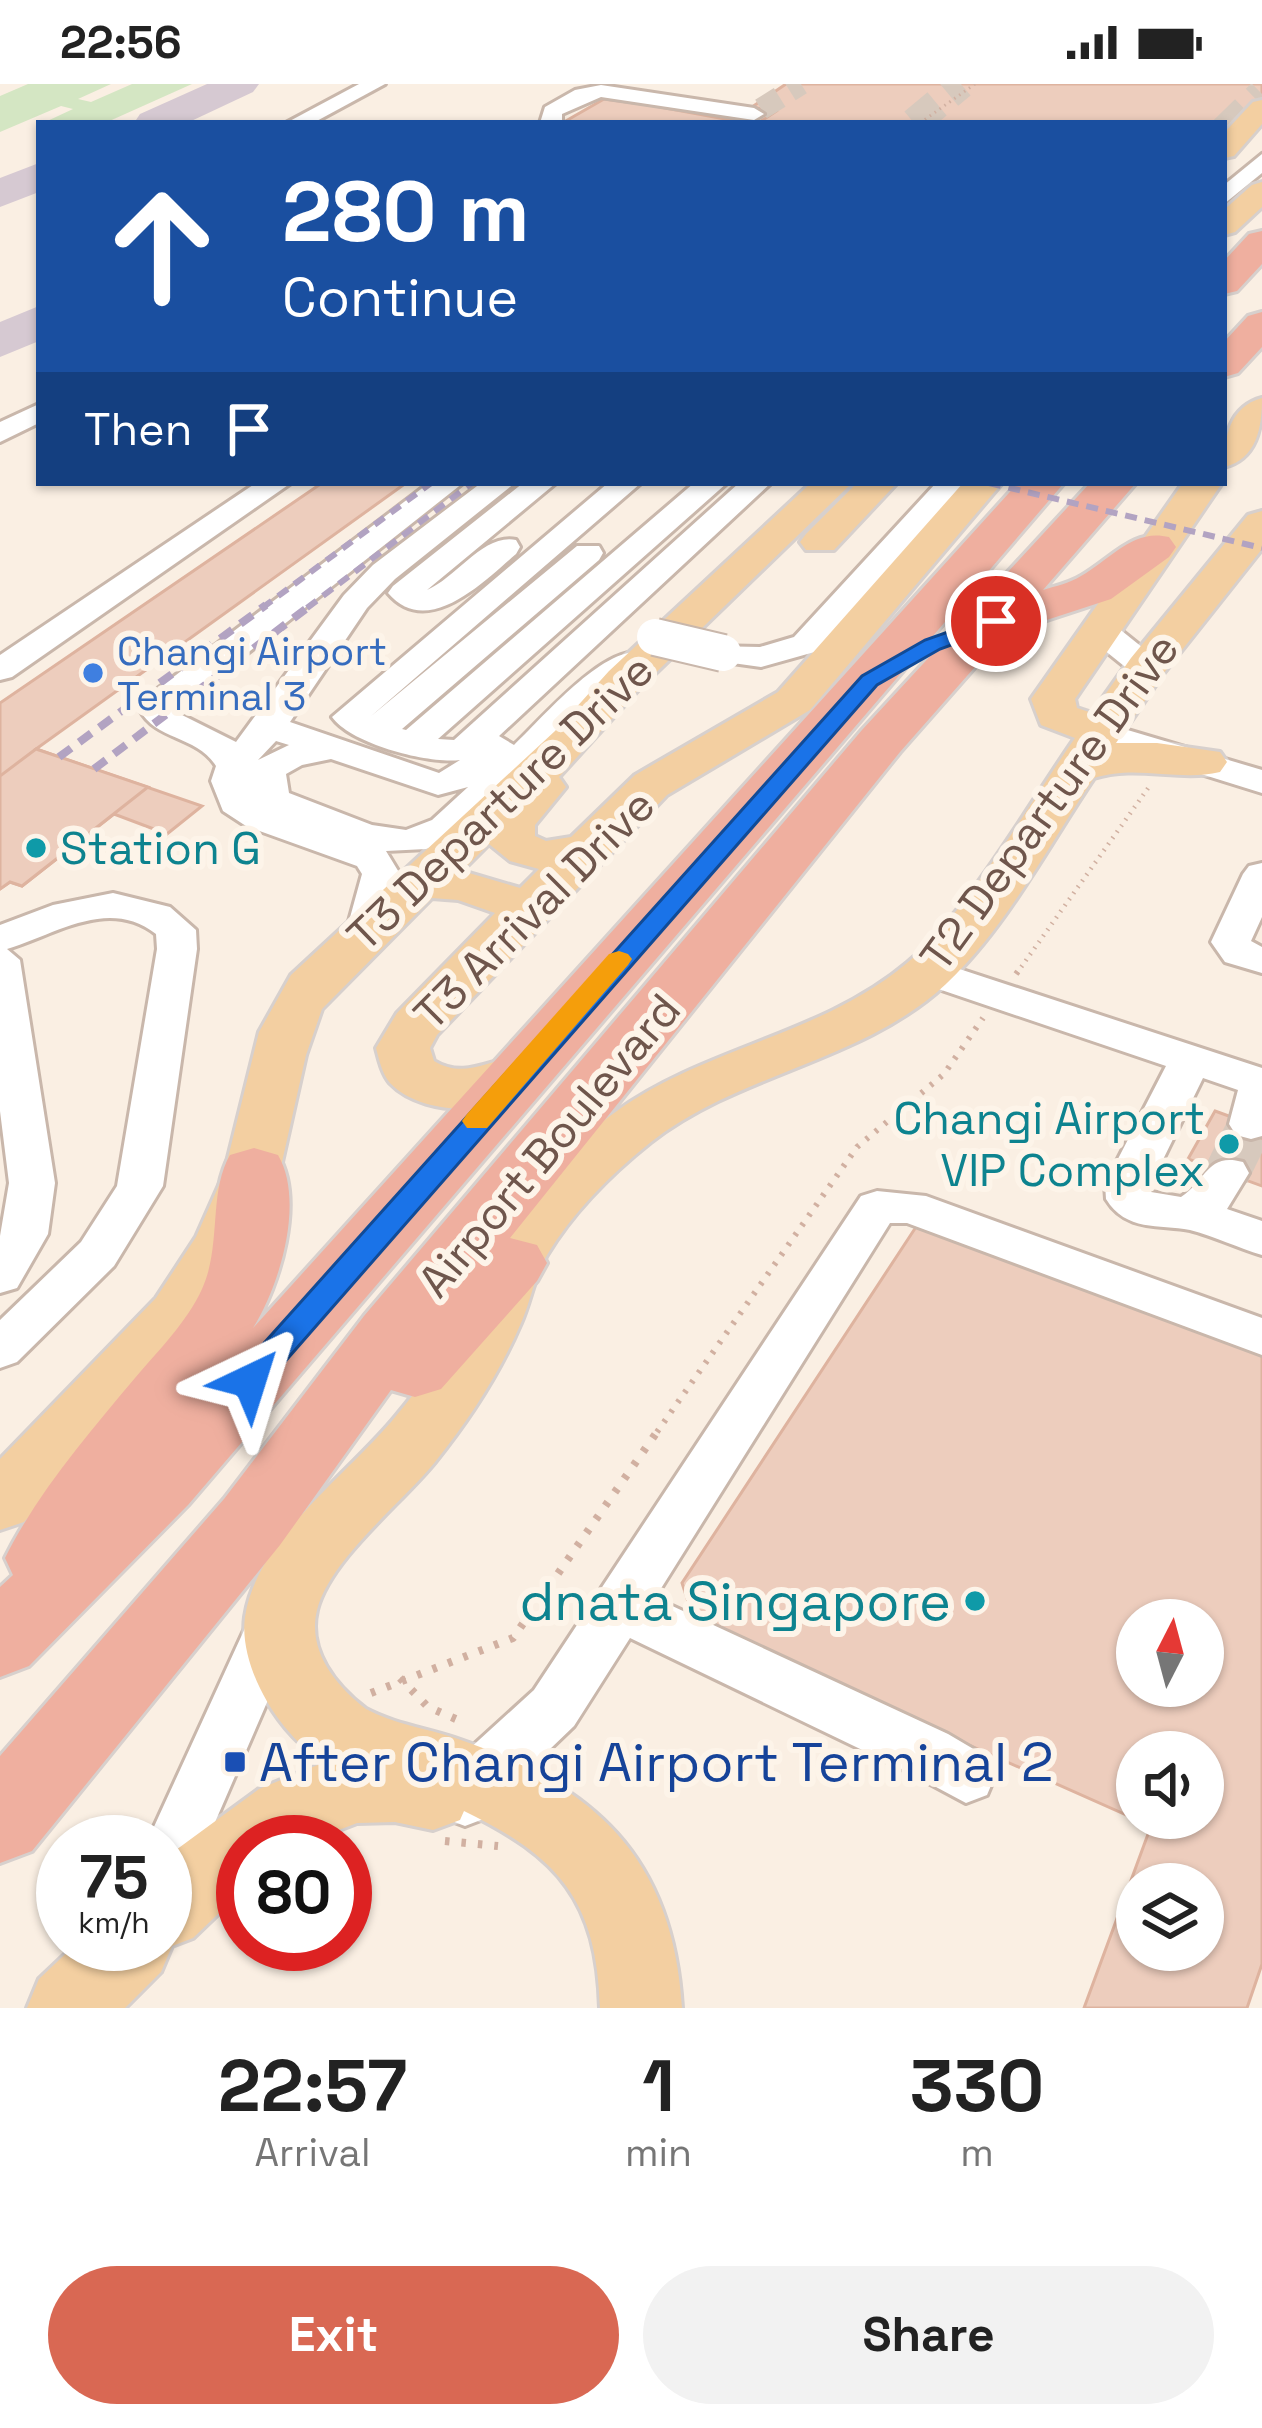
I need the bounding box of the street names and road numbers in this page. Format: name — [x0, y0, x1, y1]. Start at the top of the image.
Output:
street label: T2 Departure Drive — [908, 622, 1191, 982]
street label: T3 Departure Drive — [335, 642, 665, 963]
street label: T3 Arrival Drive — [402, 777, 667, 1042]
street label: Airport Boulevard — [406, 982, 693, 1309]

